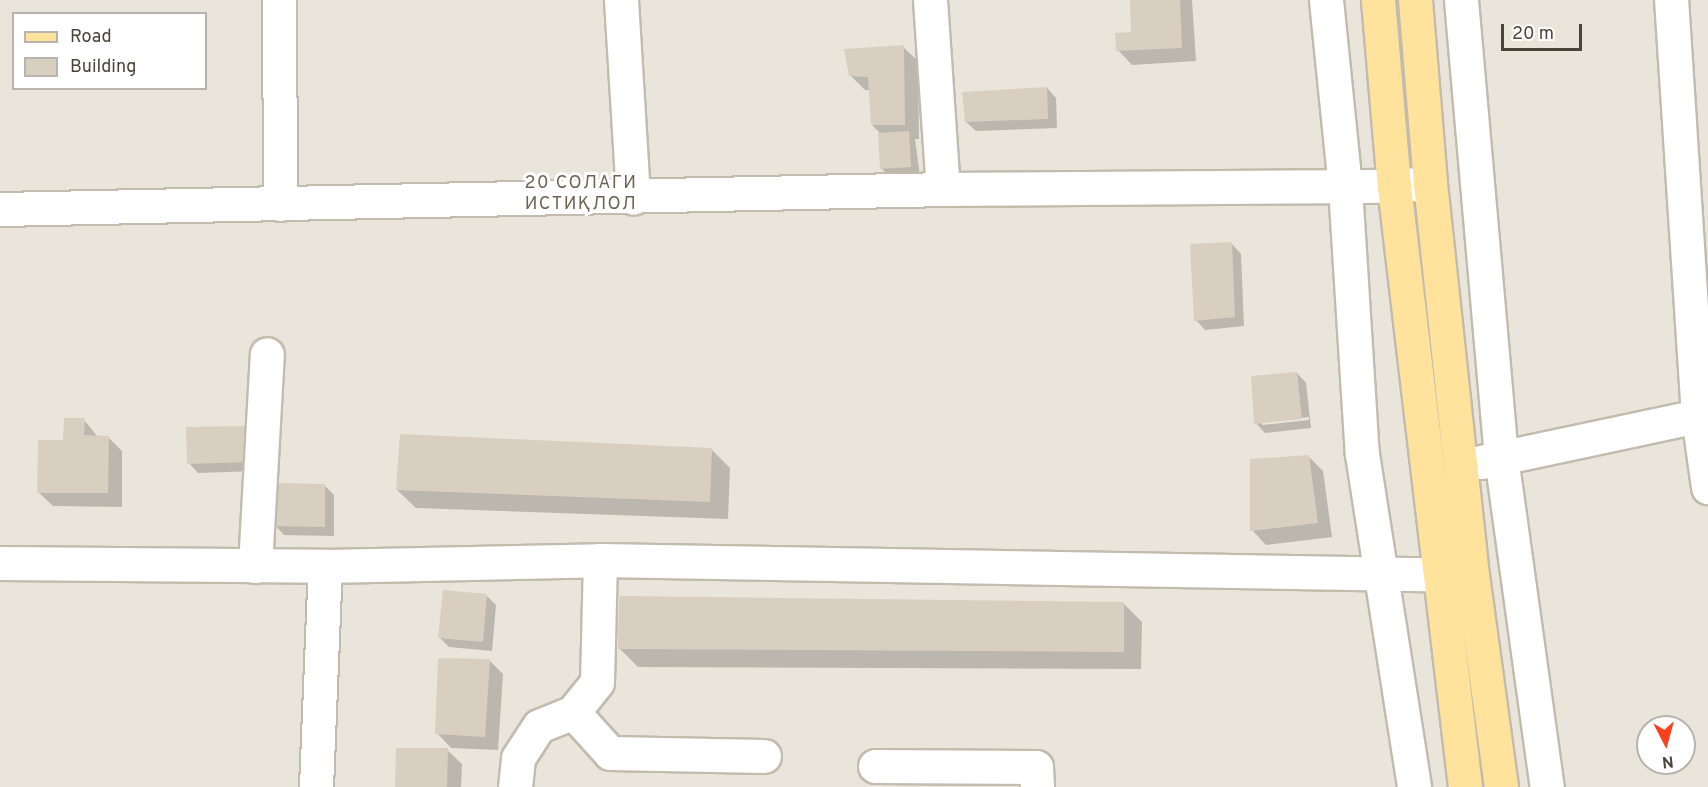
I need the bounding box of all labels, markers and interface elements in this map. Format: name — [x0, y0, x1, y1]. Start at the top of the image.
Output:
legend — [12, 12, 207, 90]
scale bar — [1504, 12, 1585, 50]
text: 20 m — [1512, 23, 1554, 46]
text: Road — [70, 26, 112, 49]
text: Building — [70, 56, 136, 79]
district label: 20 СОЛАГИ ИСТИҚЛОЛ — [524, 174, 638, 216]
north arrow — [1636, 715, 1696, 775]
text: N — [1661, 750, 1674, 771]

